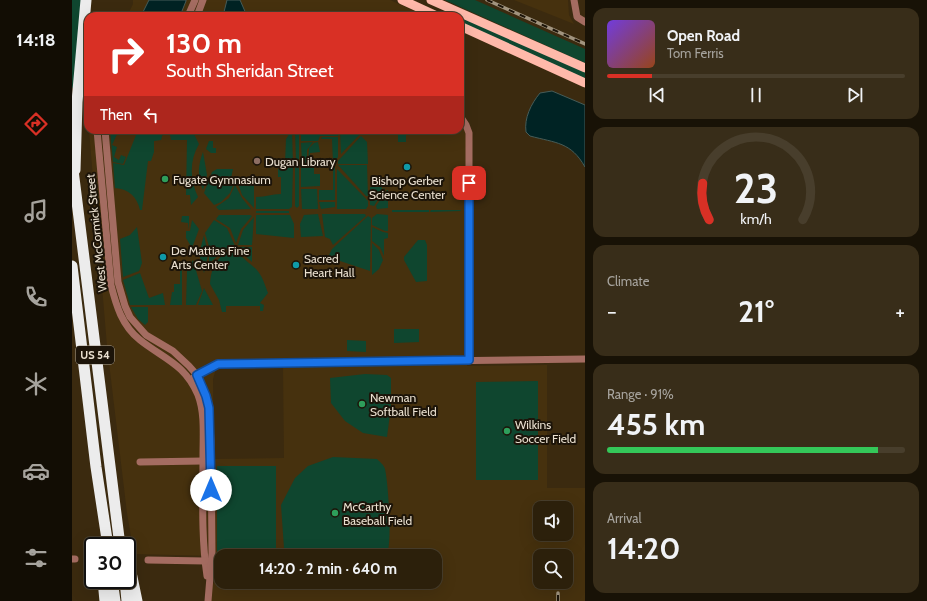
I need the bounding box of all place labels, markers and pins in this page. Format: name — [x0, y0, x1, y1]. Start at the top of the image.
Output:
place label: Dugan Library — [265, 154, 336, 169]
marker: Dugan Library — [252, 156, 262, 166]
marker: Bishop Gerber Science Center — [402, 162, 412, 172]
pin — [452, 166, 486, 200]
place label: Fugate Gymnasium — [173, 172, 271, 187]
place label: Bishop Gerber Science Center — [369, 173, 445, 202]
marker: Fugate Gymnasium — [160, 174, 170, 184]
place label: De Mattias Fine Arts Center — [171, 243, 249, 272]
place label: Sacred Heart Hall — [304, 251, 355, 280]
marker: De Mattias Fine Arts Center — [158, 252, 168, 262]
marker: Sacred Heart Hall — [291, 260, 301, 270]
place label: Newman Softball Field — [370, 390, 437, 419]
marker: Newman Softball Field — [357, 399, 367, 409]
place label: Wilkins Soccer Field — [515, 417, 576, 446]
marker: Wilkins Soccer Field — [502, 426, 512, 436]
place label: McCarthy Baseball Field — [343, 499, 412, 528]
marker: McCarthy Baseball Field — [330, 508, 340, 518]

